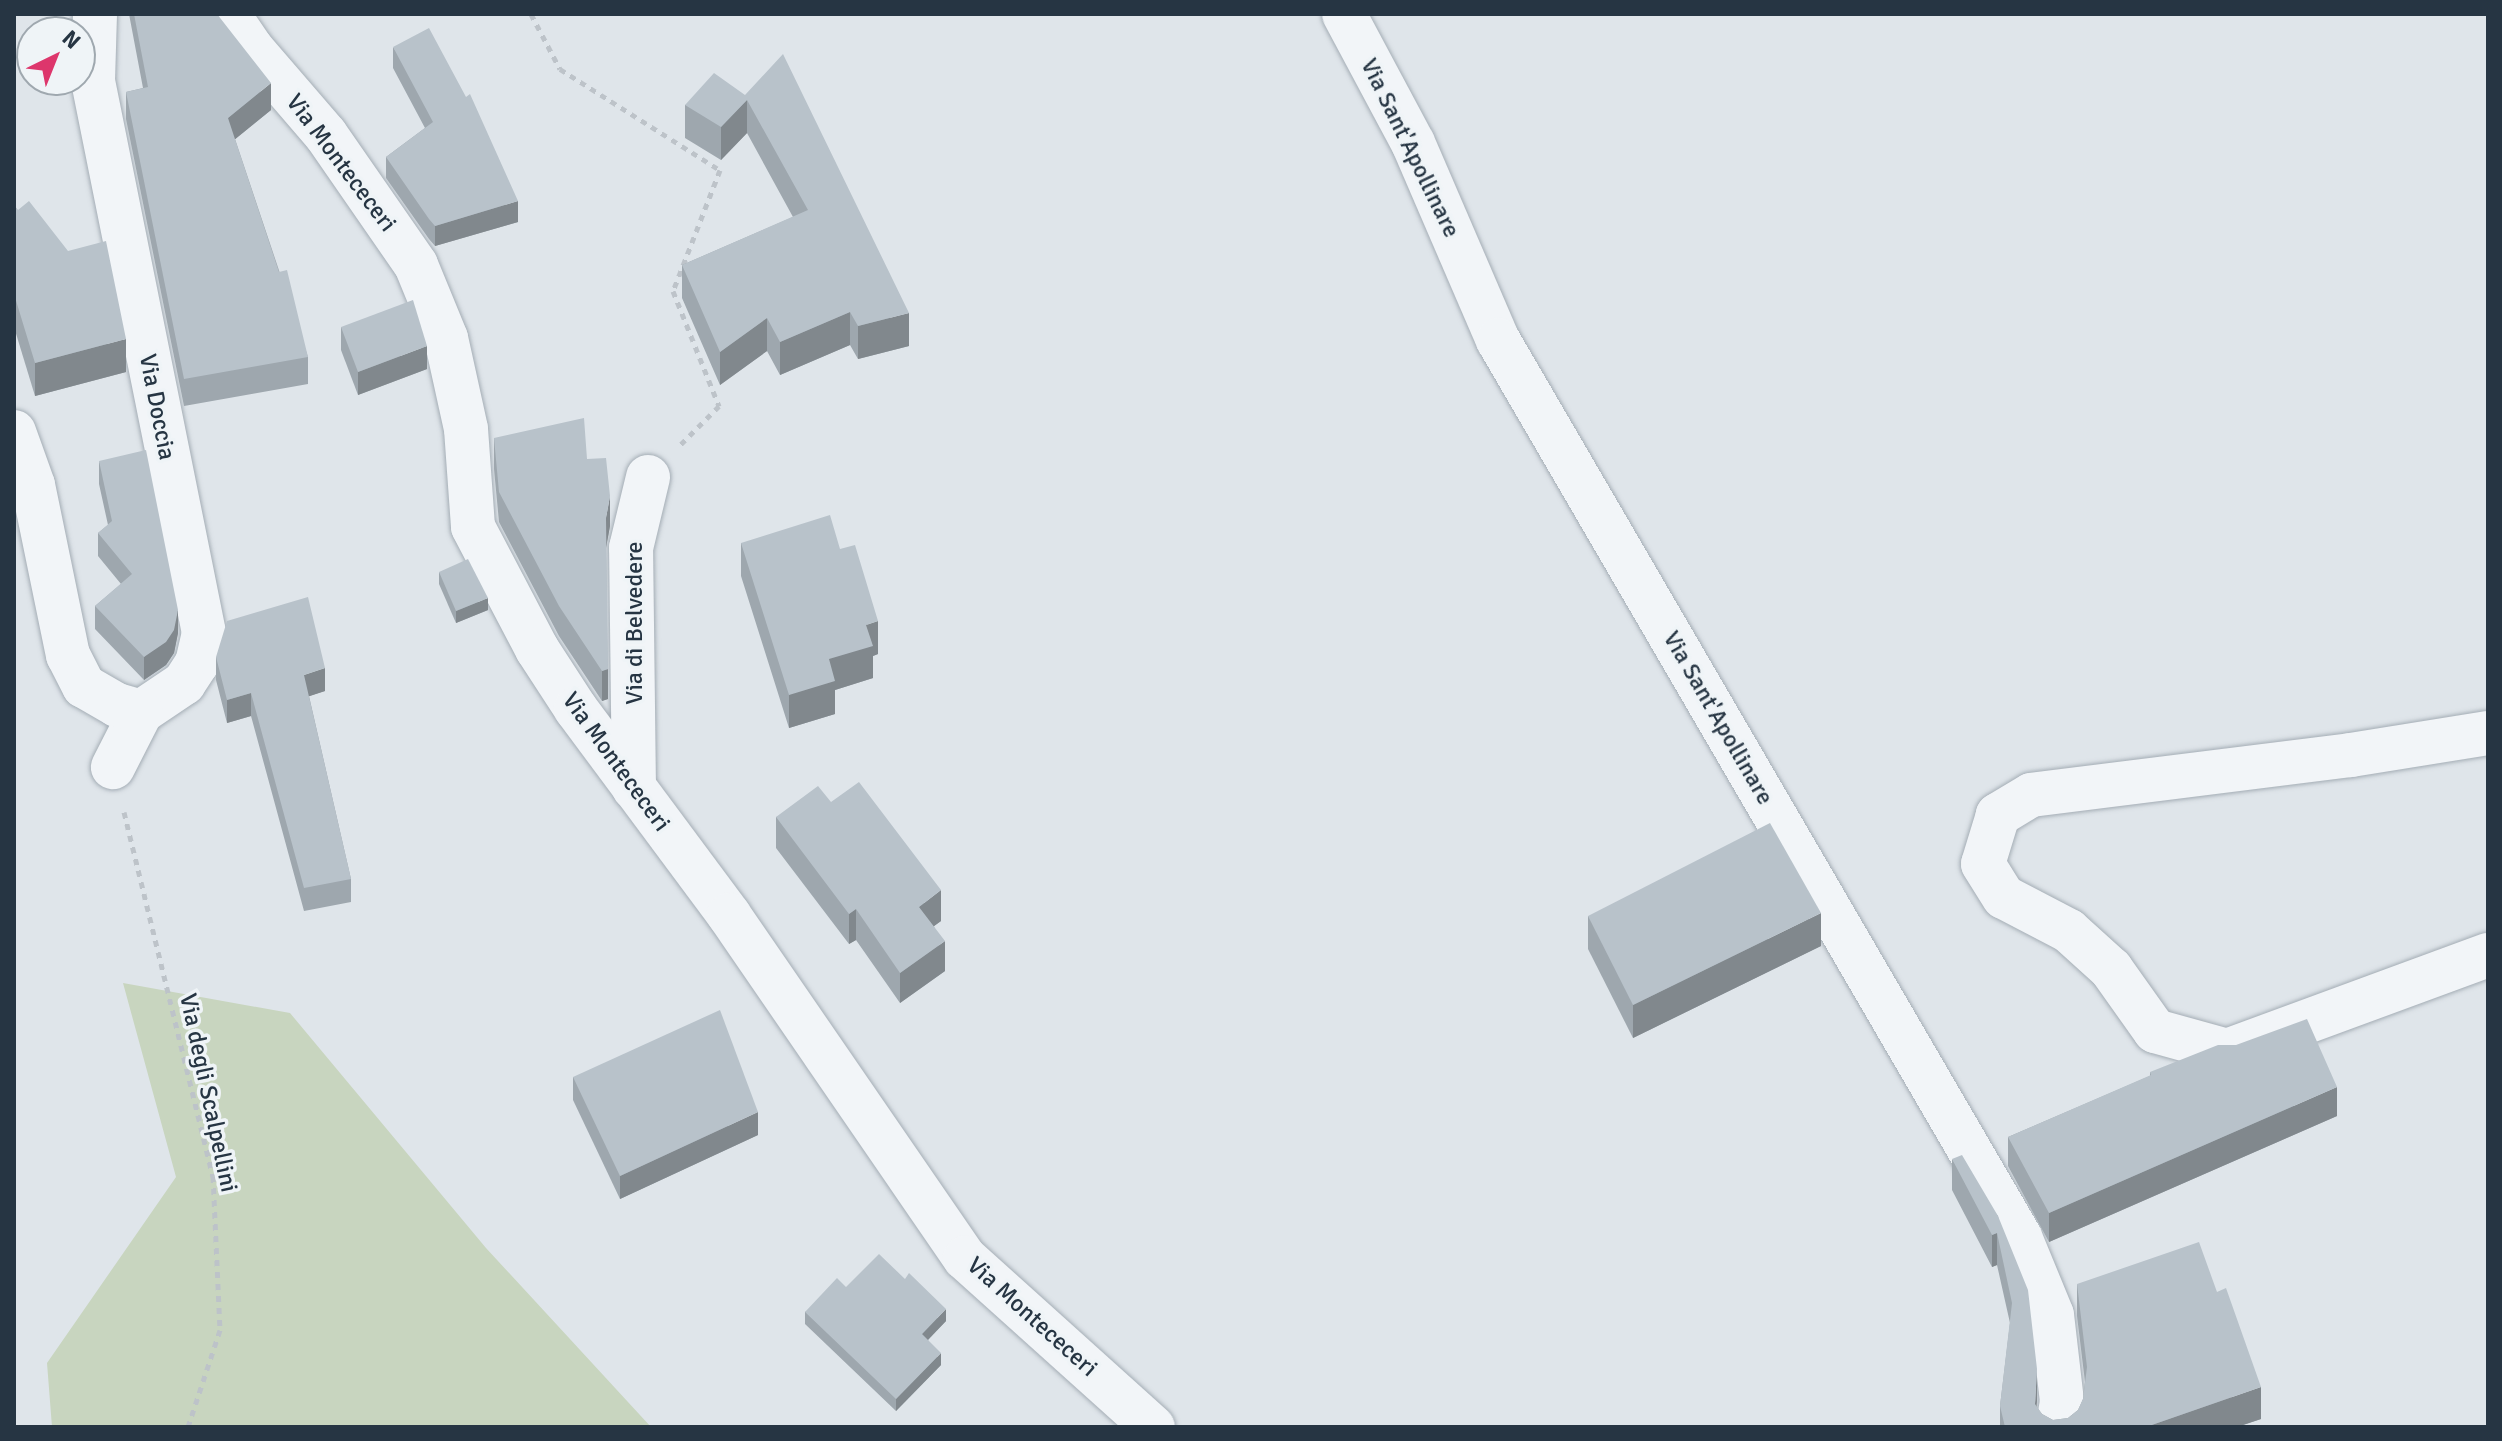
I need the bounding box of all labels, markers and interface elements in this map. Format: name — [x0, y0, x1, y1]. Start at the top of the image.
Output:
north arrow — [16, 16, 96, 96]
text: N — [57, 24, 86, 55]
street label: Via Sant'Apollinare — [1354, 54, 1466, 242]
street label: Via Montececeri — [280, 88, 402, 238]
street label: Via Doccia — [133, 352, 181, 462]
street label: Via di Belvedere — [621, 541, 649, 705]
street label: Via Sant'Apollinare — [1657, 626, 1779, 810]
street label: Via Montececeri — [556, 687, 676, 837]
street label: Via degli Scalpellini — [173, 991, 243, 1195]
street label: Via Montececeri — [961, 1251, 1103, 1383]

